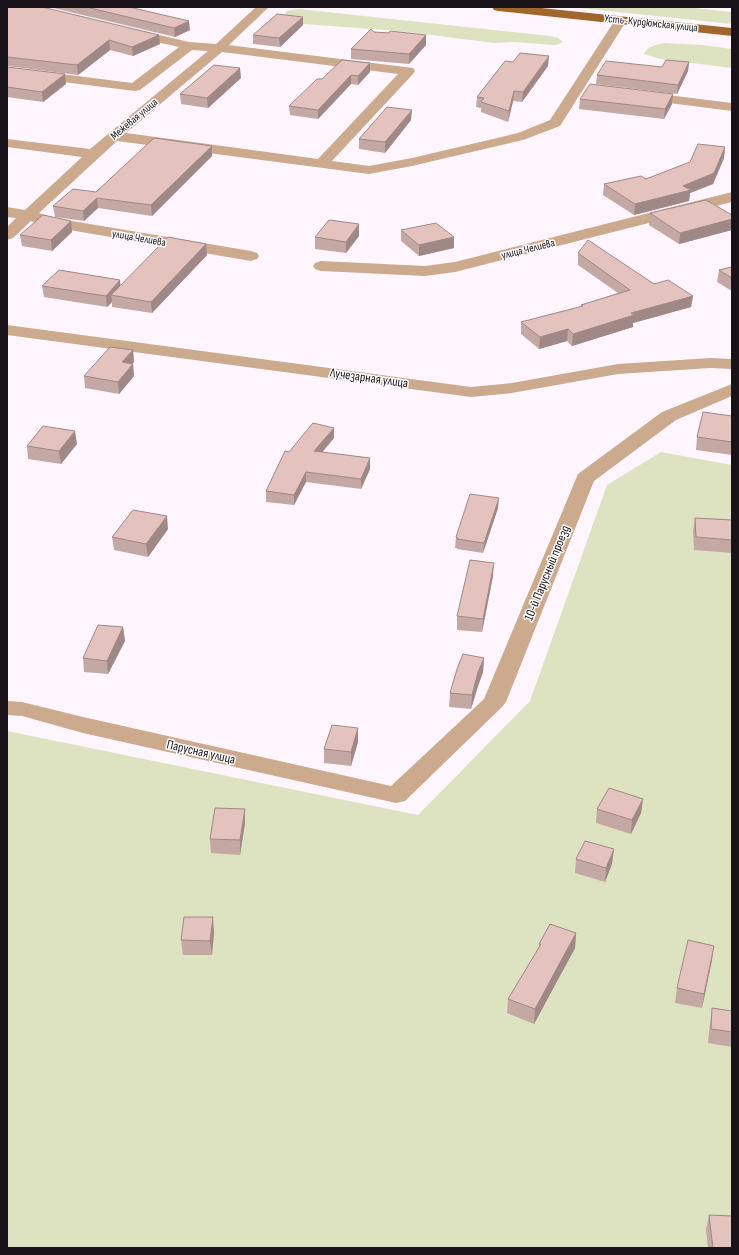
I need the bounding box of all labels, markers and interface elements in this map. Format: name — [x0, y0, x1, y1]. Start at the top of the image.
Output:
street label: Усть-Курдюмская улица — [604, 12, 698, 34]
street label: Межевая улица — [108, 96, 160, 142]
street label: улица Челиева — [111, 227, 167, 249]
street label: улица Челиева — [500, 236, 556, 262]
street label: Лучезарная улица — [328, 364, 409, 391]
street label: 10-й Парусный проезд — [521, 523, 573, 623]
street label: Парусная улица — [165, 736, 237, 768]

